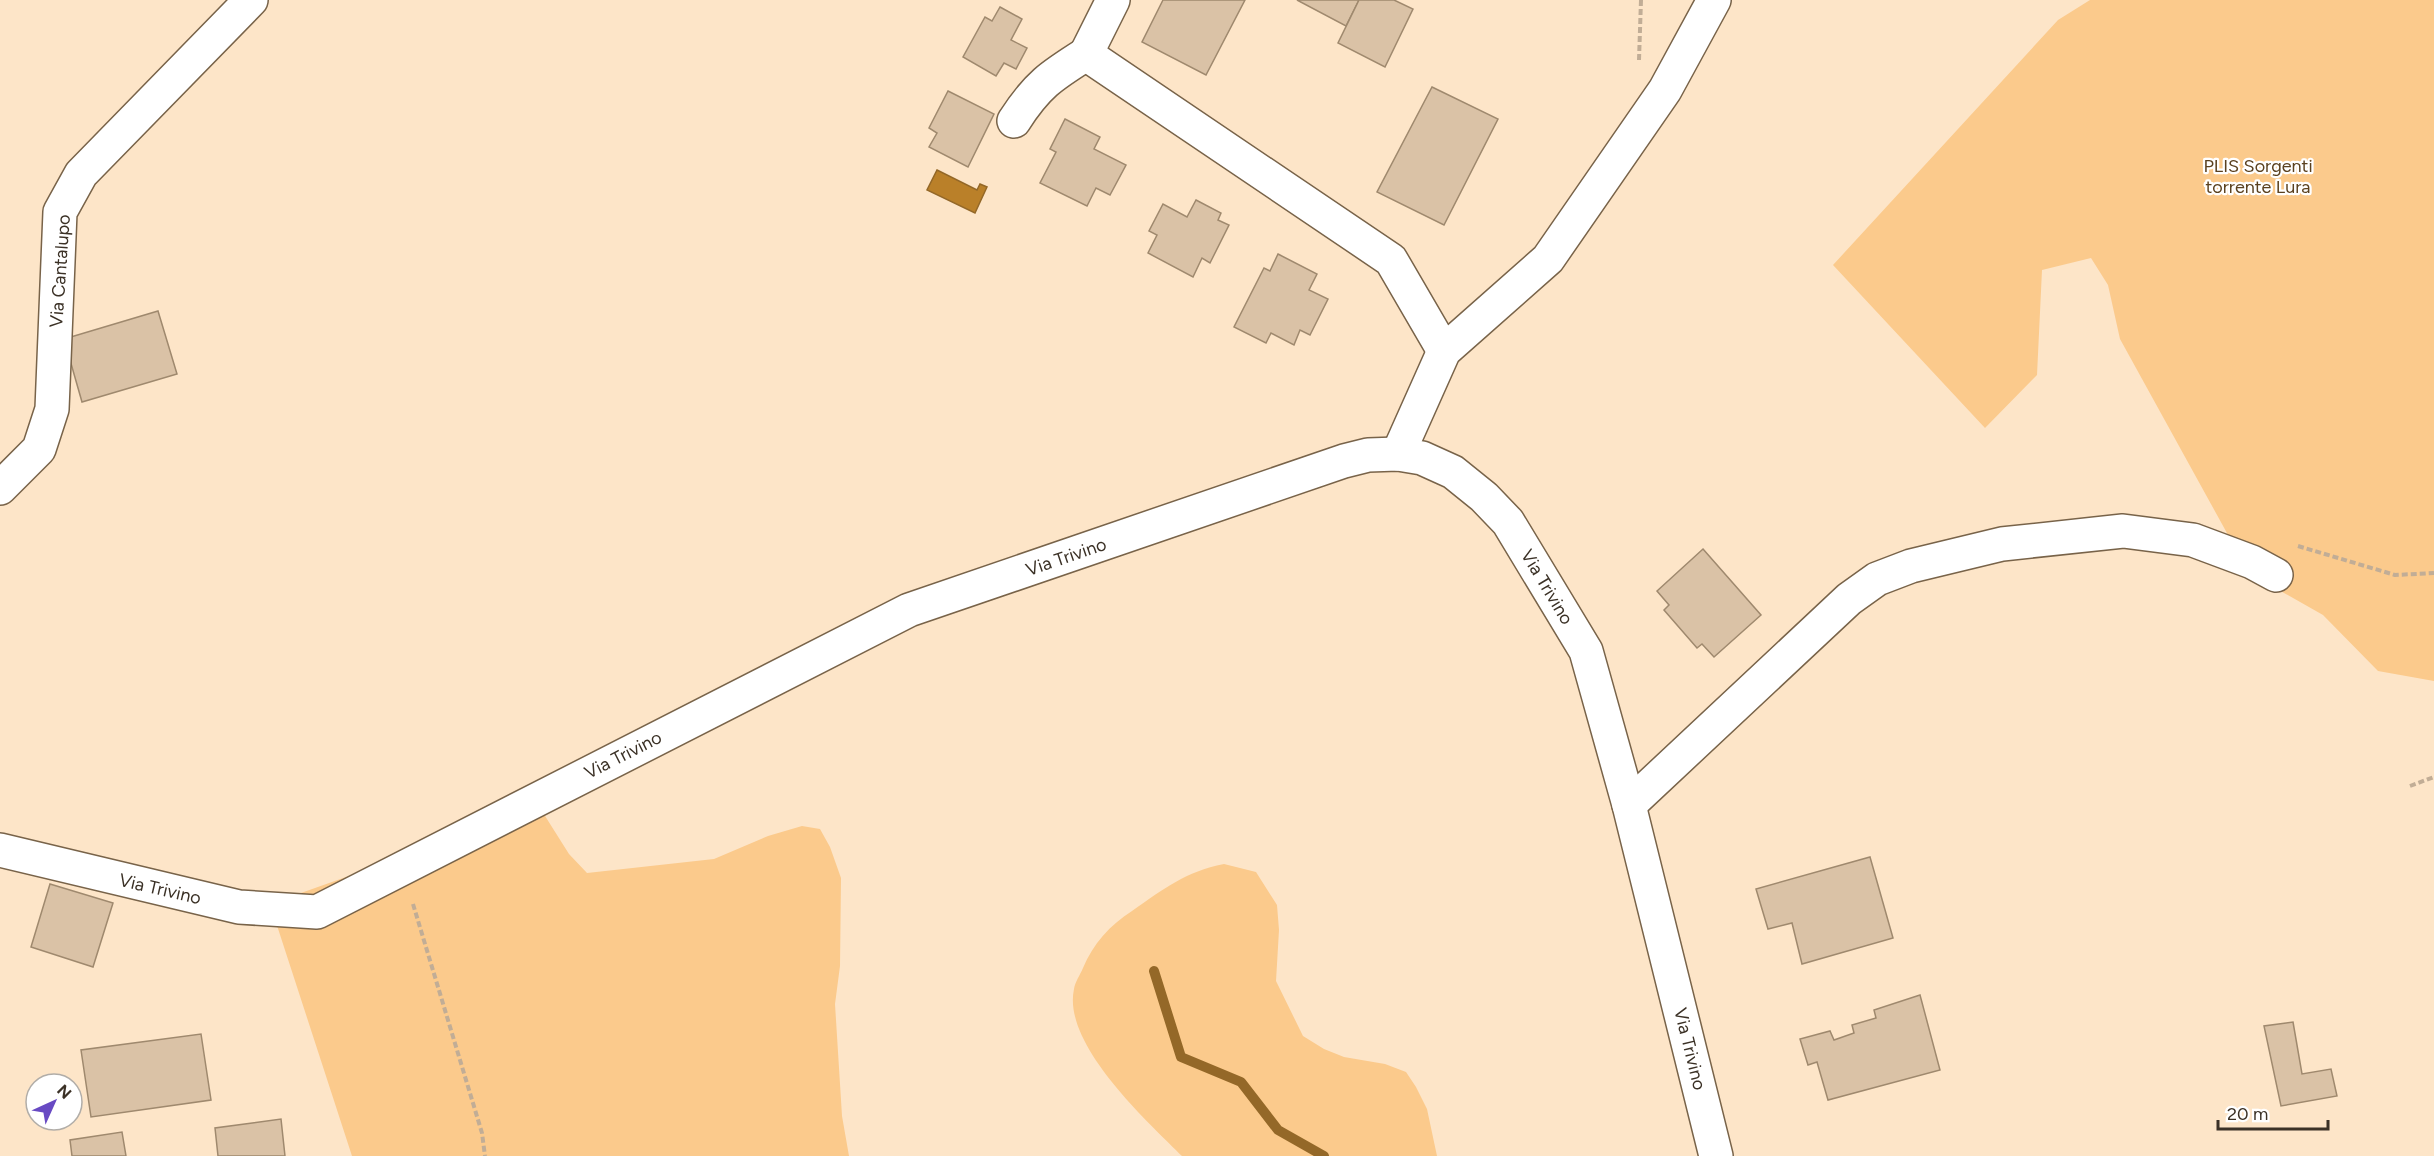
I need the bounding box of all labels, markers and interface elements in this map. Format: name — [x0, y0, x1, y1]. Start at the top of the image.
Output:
park label: PLIS Sorgenti torrente Lura — [2203, 155, 2313, 198]
street label: Via Cantalupo — [45, 214, 75, 328]
street label: Via Trivino — [1023, 533, 1109, 581]
street label: Via Trivino — [1516, 545, 1578, 629]
street label: Via Trivino — [581, 726, 665, 784]
street label: Via Trivino — [117, 869, 203, 909]
street label: Via Trivino — [1669, 1006, 1711, 1092]
north arrow — [24, 1072, 84, 1132]
text: N — [53, 1081, 75, 1103]
scale bar — [2218, 1093, 2328, 1131]
text: 20 m — [2227, 1103, 2268, 1125]

